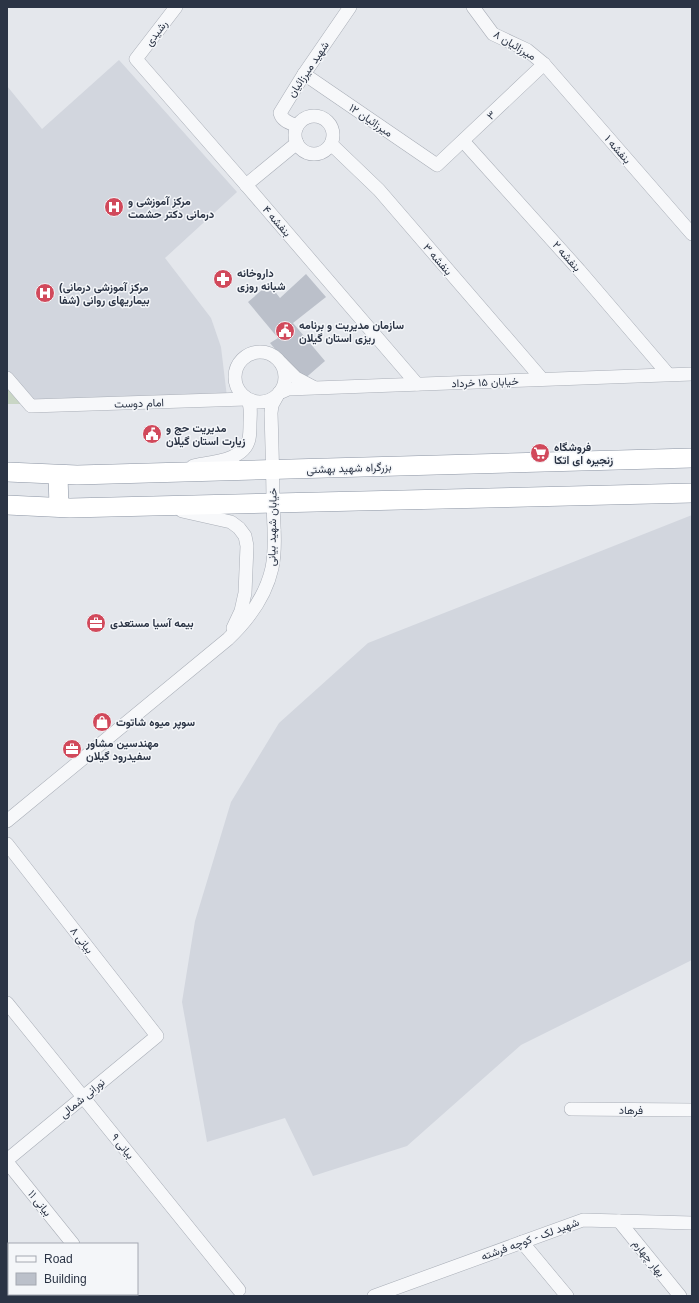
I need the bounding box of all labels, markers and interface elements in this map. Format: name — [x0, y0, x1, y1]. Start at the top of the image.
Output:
street label: رشیدی — [142, 18, 171, 49]
street label: میرزائیان ۸ — [491, 28, 538, 63]
street label: شهید میرزائیان — [285, 39, 332, 100]
street label: میرزائیان ۱۲ — [347, 101, 395, 140]
street label: ۳ — [484, 108, 498, 122]
street label: بنفشه ۱ — [602, 132, 634, 166]
place label: مرکز آموزشی و ‌درمانی دکتر حشمت — [128, 195, 215, 221]
hospital icon: مرکز آموزشی و ‌درمانی دکتر حشمت — [103, 196, 125, 218]
street label: بنفشه ۴ — [260, 203, 294, 239]
street label: بنفشه ۲ — [550, 239, 584, 274]
street label: بنفشه ۳ — [420, 241, 455, 278]
place label: داروخانه شبانه روزی — [237, 267, 286, 293]
pharmacy icon: داروخانه شبانه روزی — [212, 268, 234, 290]
place label: (مرکز آموزشی درمانی بیماریهای روانی (شفا — [59, 281, 150, 307]
hospital icon: (مرکز آموزشی درمانی بیماریهای روانی (شفا — [34, 282, 56, 304]
place label: سازمان مدیریت و برنامه ریزی استان گیلان — [299, 319, 404, 345]
public building icon: سازمان مدیریت و برنامه ریزی استان گیلان — [274, 320, 296, 342]
street label: خیابان ۱۵ خرداد — [451, 375, 519, 390]
street label: امام دوست — [114, 396, 164, 412]
place label: مدیریت حج و زیارت استان گیلان — [166, 422, 246, 448]
public building icon: مدیریت حج و زیارت استان گیلان — [141, 423, 163, 445]
place label: فروشگاه زنجیره ای اتکا — [554, 441, 613, 467]
supermarket icon: فروشگاه زنجیره ای اتکا — [529, 442, 551, 464]
street label: بزرگراه شهید بهشتی — [306, 461, 392, 476]
street label: خیابان شهید بیانی — [265, 488, 280, 566]
office icon: بیمه آسیا مستعدی — [85, 612, 107, 634]
place label: بیمه آسیا مستعدی — [110, 617, 194, 630]
shop icon: سوپر میوه شاتوت — [91, 711, 113, 733]
place label: سوپر میوه شاتوت — [116, 716, 195, 730]
place label: مهندسین مشاور سفیدرود گیلان — [85, 737, 159, 763]
office icon: مهندسین مشاور سفیدرود گیلان — [61, 738, 83, 760]
street label: بیانی ۸ — [67, 925, 96, 956]
street label: نورانی شمالی — [57, 1076, 108, 1121]
street label: فرهاد — [619, 1104, 643, 1117]
street label: بیانی ۹ — [109, 1131, 137, 1162]
street label: بیانی ۱۱ — [25, 1188, 54, 1219]
street label: شهید لک - کوچه فرشته — [479, 1216, 582, 1264]
street label: بهار چهارم — [629, 1237, 667, 1280]
legend — [8, 1243, 138, 1295]
text: Road — [44, 1252, 73, 1266]
text: Building — [44, 1272, 87, 1286]

